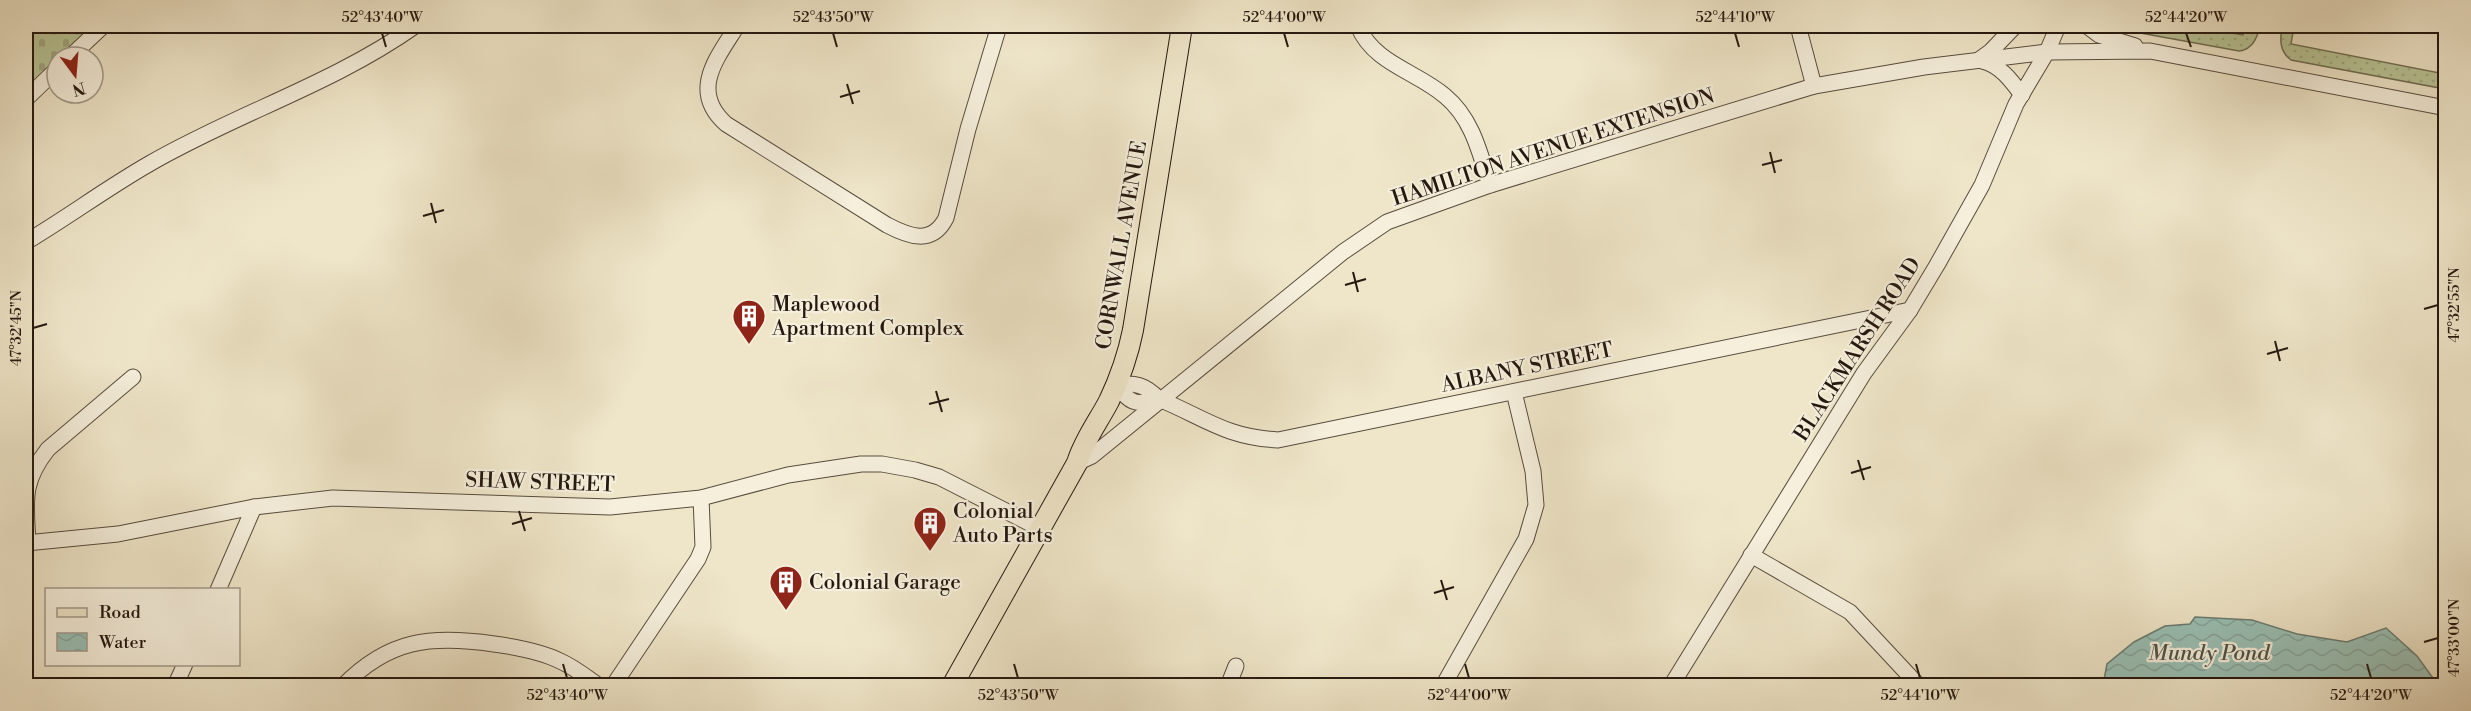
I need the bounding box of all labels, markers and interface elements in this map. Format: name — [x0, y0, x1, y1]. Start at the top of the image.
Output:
text: 52°43'40"W — [341, 8, 423, 27]
text: 52°43'50"W — [793, 8, 874, 27]
text: 52°44'00"W — [1242, 8, 1326, 27]
text: 52°44'10"W — [1695, 8, 1775, 27]
text: 52°44'20"W — [2145, 8, 2227, 27]
north arrow — [45, 45, 105, 105]
text: N — [70, 77, 88, 100]
street label: HAMILTON AVENUE EXTENSION — [1389, 83, 1718, 212]
street label: CORNWALL AVENUE — [1091, 139, 1153, 352]
street label: BLACKMARSH ROAD — [1788, 253, 1927, 447]
text: 47°32'55"N — [2445, 267, 2464, 343]
text: 47°32'45"N — [7, 290, 26, 366]
place label: Maplewood Apartment Complex — [771, 292, 964, 342]
building icon: Maplewood Apartment Complex — [731, 298, 767, 345]
street label: ALBANY STREET — [1438, 337, 1616, 399]
street label: SHAW STREET — [465, 467, 615, 499]
place label: Colonial Auto Parts — [952, 499, 1053, 549]
building icon: Colonial Auto Parts — [912, 505, 948, 552]
building icon: Colonial Garage — [768, 564, 804, 611]
place label: Colonial Garage — [809, 570, 961, 596]
legend — [45, 588, 240, 666]
text: 47°33'00"N — [2445, 599, 2464, 677]
text: Road — [99, 601, 142, 624]
text: Water — [98, 631, 147, 654]
water label: Mundy Pond — [2148, 640, 2271, 667]
text: 52°43'40"W — [526, 686, 608, 705]
text: 52°43'50"W — [978, 686, 1059, 705]
text: 52°44'00"W — [1427, 686, 1511, 705]
text: 52°44'10"W — [1880, 686, 1960, 705]
text: 52°44'20"W — [2330, 686, 2412, 705]

